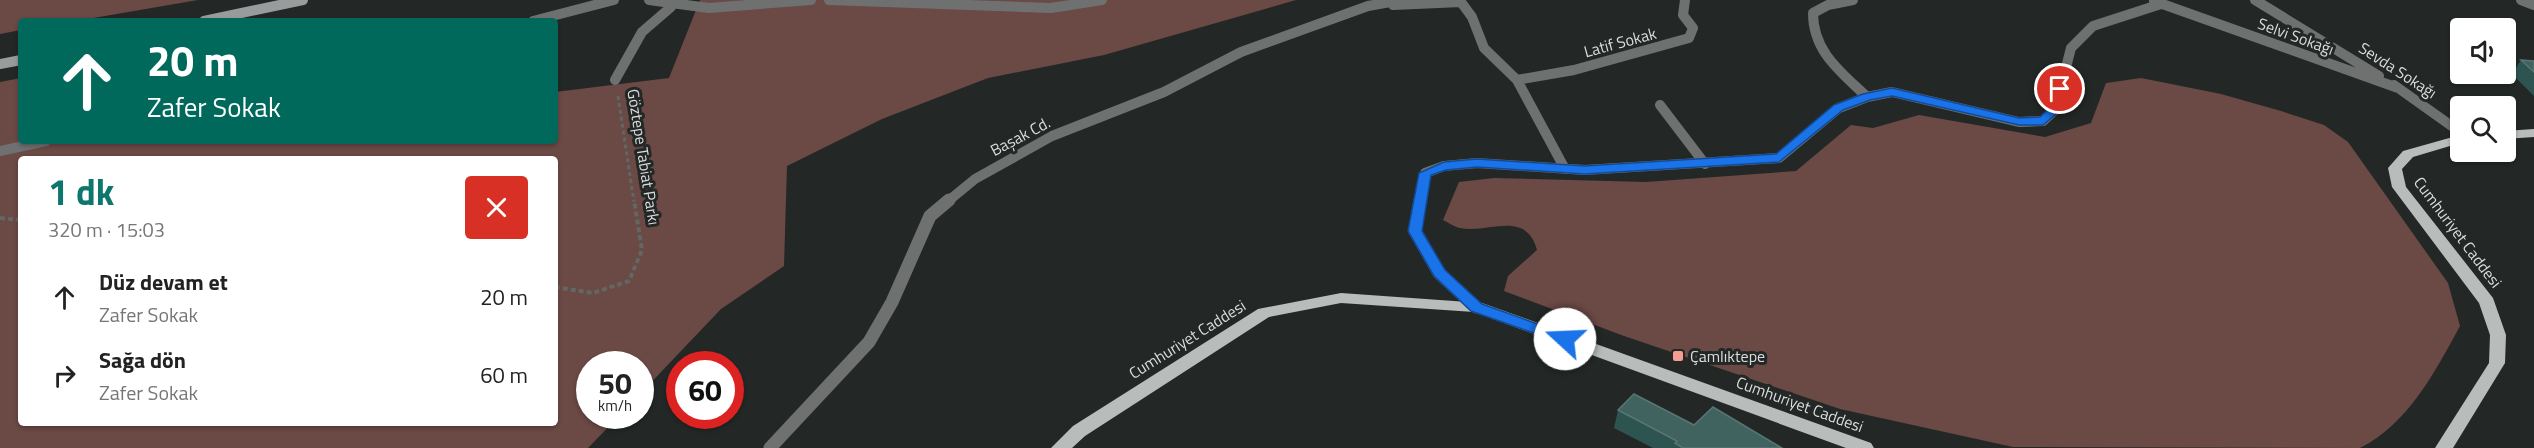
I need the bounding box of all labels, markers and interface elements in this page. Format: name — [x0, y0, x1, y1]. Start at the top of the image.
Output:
street label: Selvi Sokağı — [2254, 11, 2338, 61]
map controls — [2450, 18, 2516, 162]
button: sound — [2450, 18, 2516, 84]
street label: Latif Sokak — [1581, 21, 1659, 63]
text: 20 m — [147, 28, 239, 92]
street label: Sevda Sokağı — [2354, 36, 2442, 104]
icon: ahead — [48, 42, 126, 120]
pin — [2034, 63, 2085, 114]
icon: arrive — [2043, 72, 2076, 105]
text: Zafer Sokak — [147, 86, 281, 127]
street label: Göztepe Tabiat Parkı — [621, 87, 667, 227]
button: search — [2450, 96, 2516, 162]
street label: Başak Cd. — [986, 110, 1054, 162]
text: 1 dk — [48, 164, 114, 219]
street label: Cumhuriyet Caddesi — [2408, 171, 2508, 293]
button: close — [465, 176, 528, 239]
text: 320 m · 15:03 — [48, 214, 165, 245]
text: Düz devam et — [99, 265, 228, 299]
text: 20 m — [480, 280, 528, 314]
icon: ahead — [48, 281, 81, 314]
street label: Cumhuriyet Caddesi — [1124, 293, 1250, 385]
text: Zafer Sokak — [99, 299, 198, 330]
position arrow — [1533, 307, 1597, 371]
text: Sağa dön — [99, 343, 186, 377]
place label: Çamlıktepe — [1690, 344, 1765, 368]
marker: Çamlıktepe — [1671, 349, 1685, 363]
speed limit sign: 60 — [666, 351, 744, 429]
text: 60 m — [480, 358, 528, 392]
icon: right — [48, 359, 81, 392]
text: 50 — [598, 360, 632, 406]
street label: Cumhuriyet Caddesi — [1733, 370, 1867, 438]
text: Zafer Sokak — [99, 377, 198, 408]
text: km/h — [598, 394, 632, 417]

